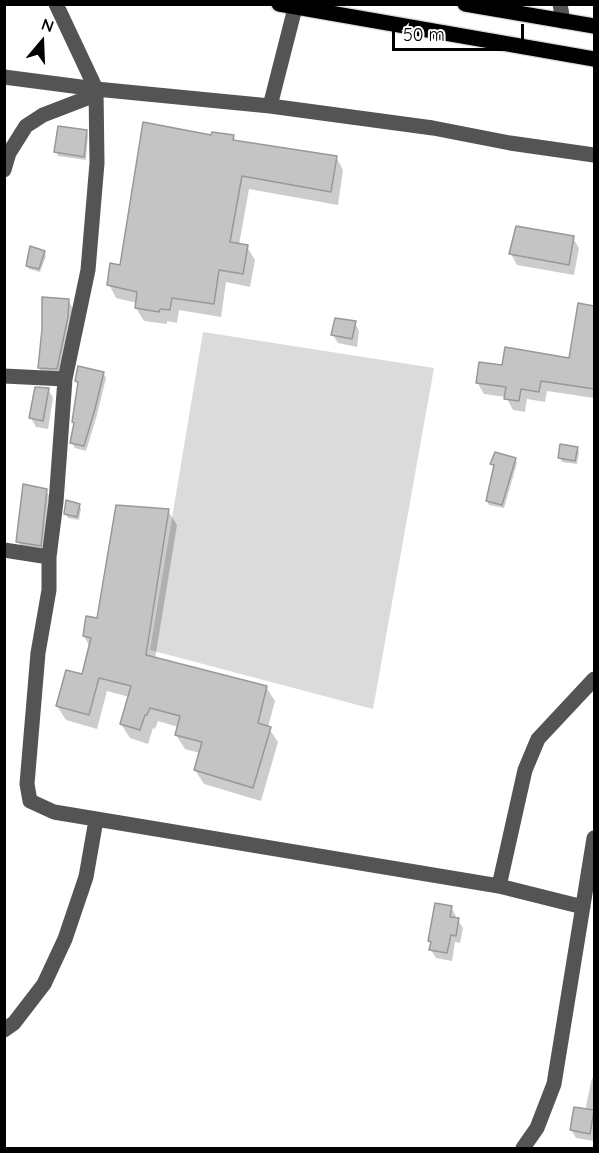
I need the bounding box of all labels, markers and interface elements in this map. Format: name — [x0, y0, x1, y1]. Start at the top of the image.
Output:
north arrow — [12, 12, 72, 72]
scale bar — [395, 12, 527, 50]
text: N — [39, 14, 57, 36]
text: 50 m — [403, 23, 445, 46]

